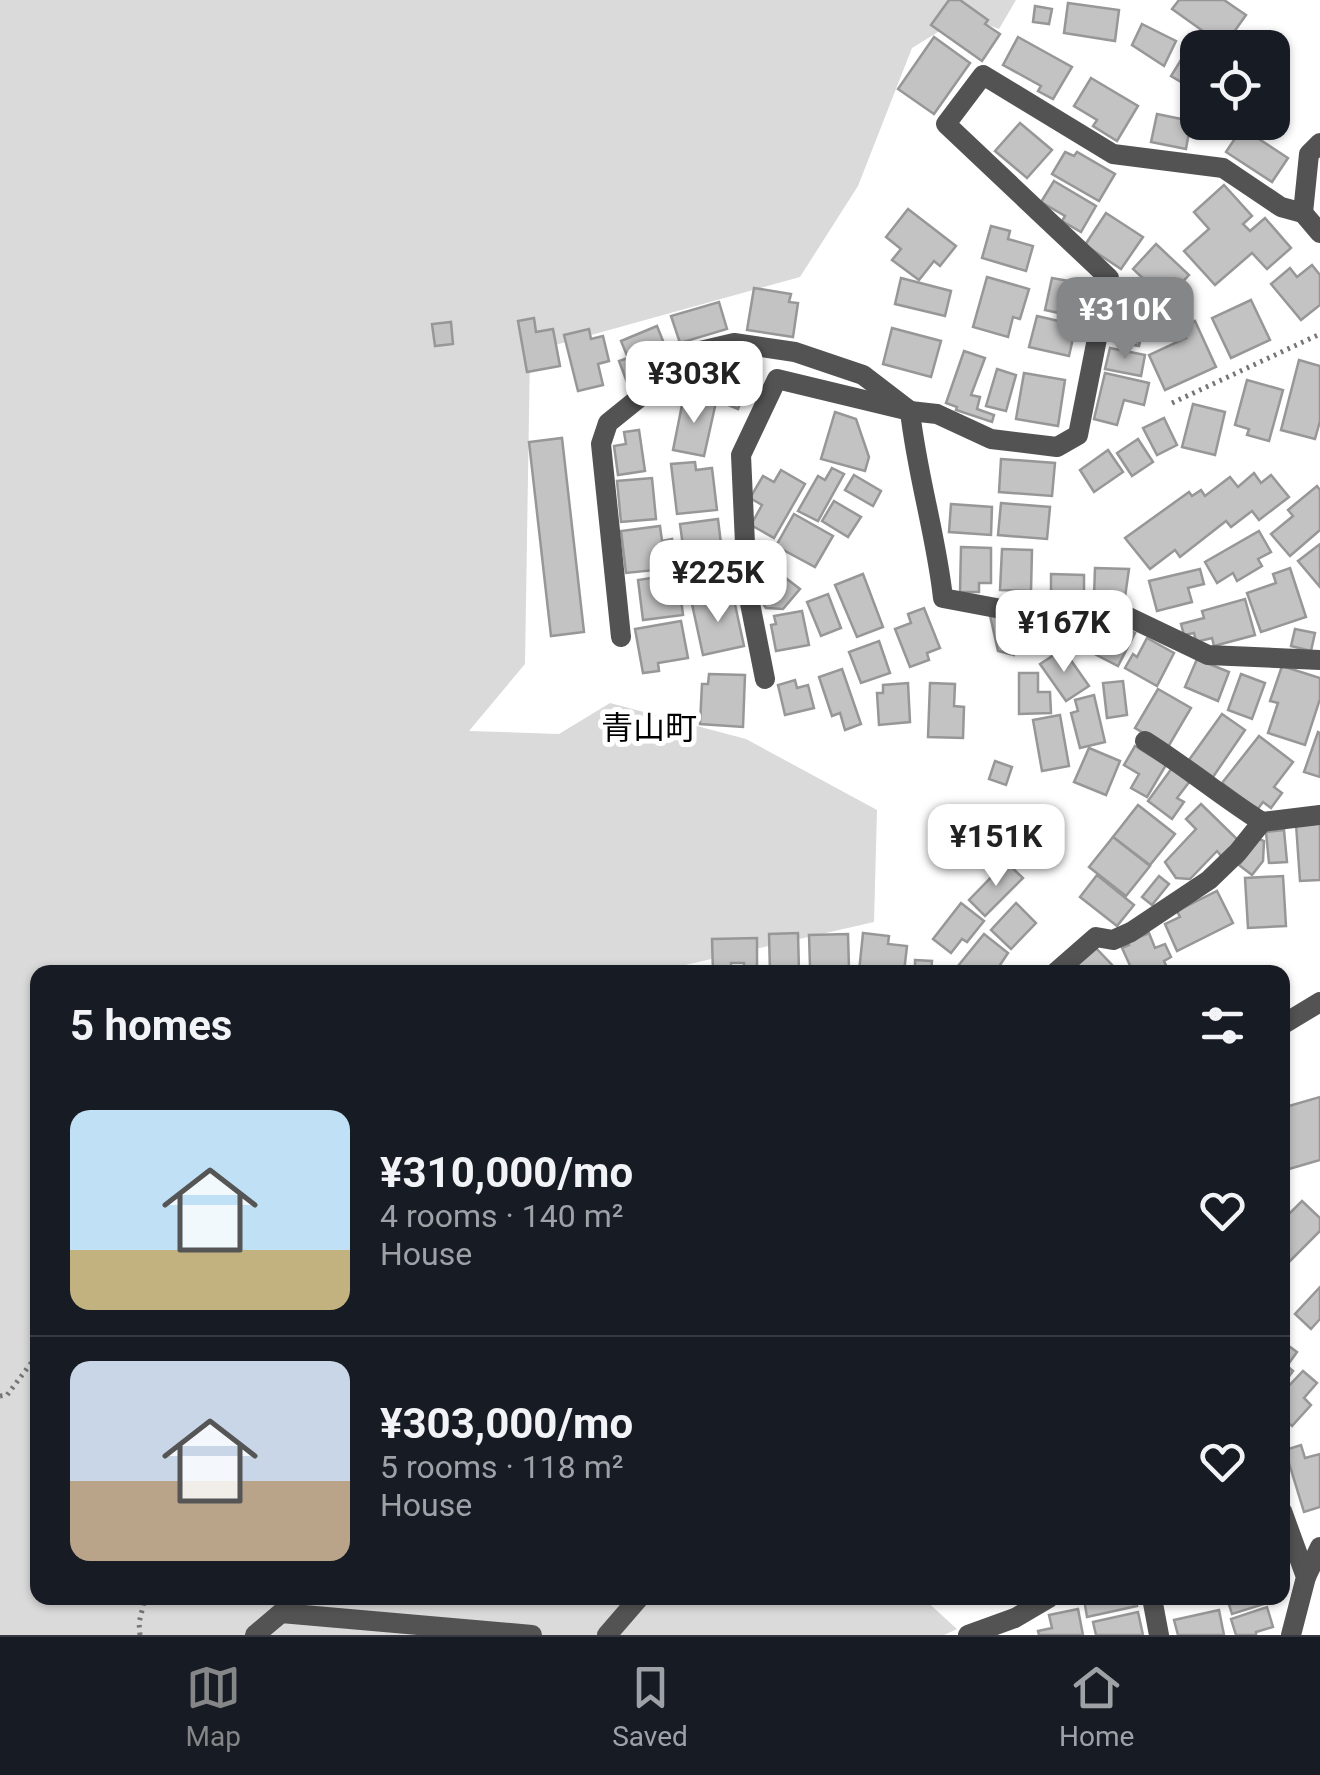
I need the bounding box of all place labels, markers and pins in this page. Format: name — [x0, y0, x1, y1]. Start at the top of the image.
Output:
pin: ¥310K — [1055, 277, 1195, 362]
pin: ¥303K — [624, 341, 764, 426]
pin: ¥225K — [648, 540, 788, 625]
pin: ¥167K — [994, 590, 1134, 675]
pin: ¥151K — [926, 804, 1066, 889]

